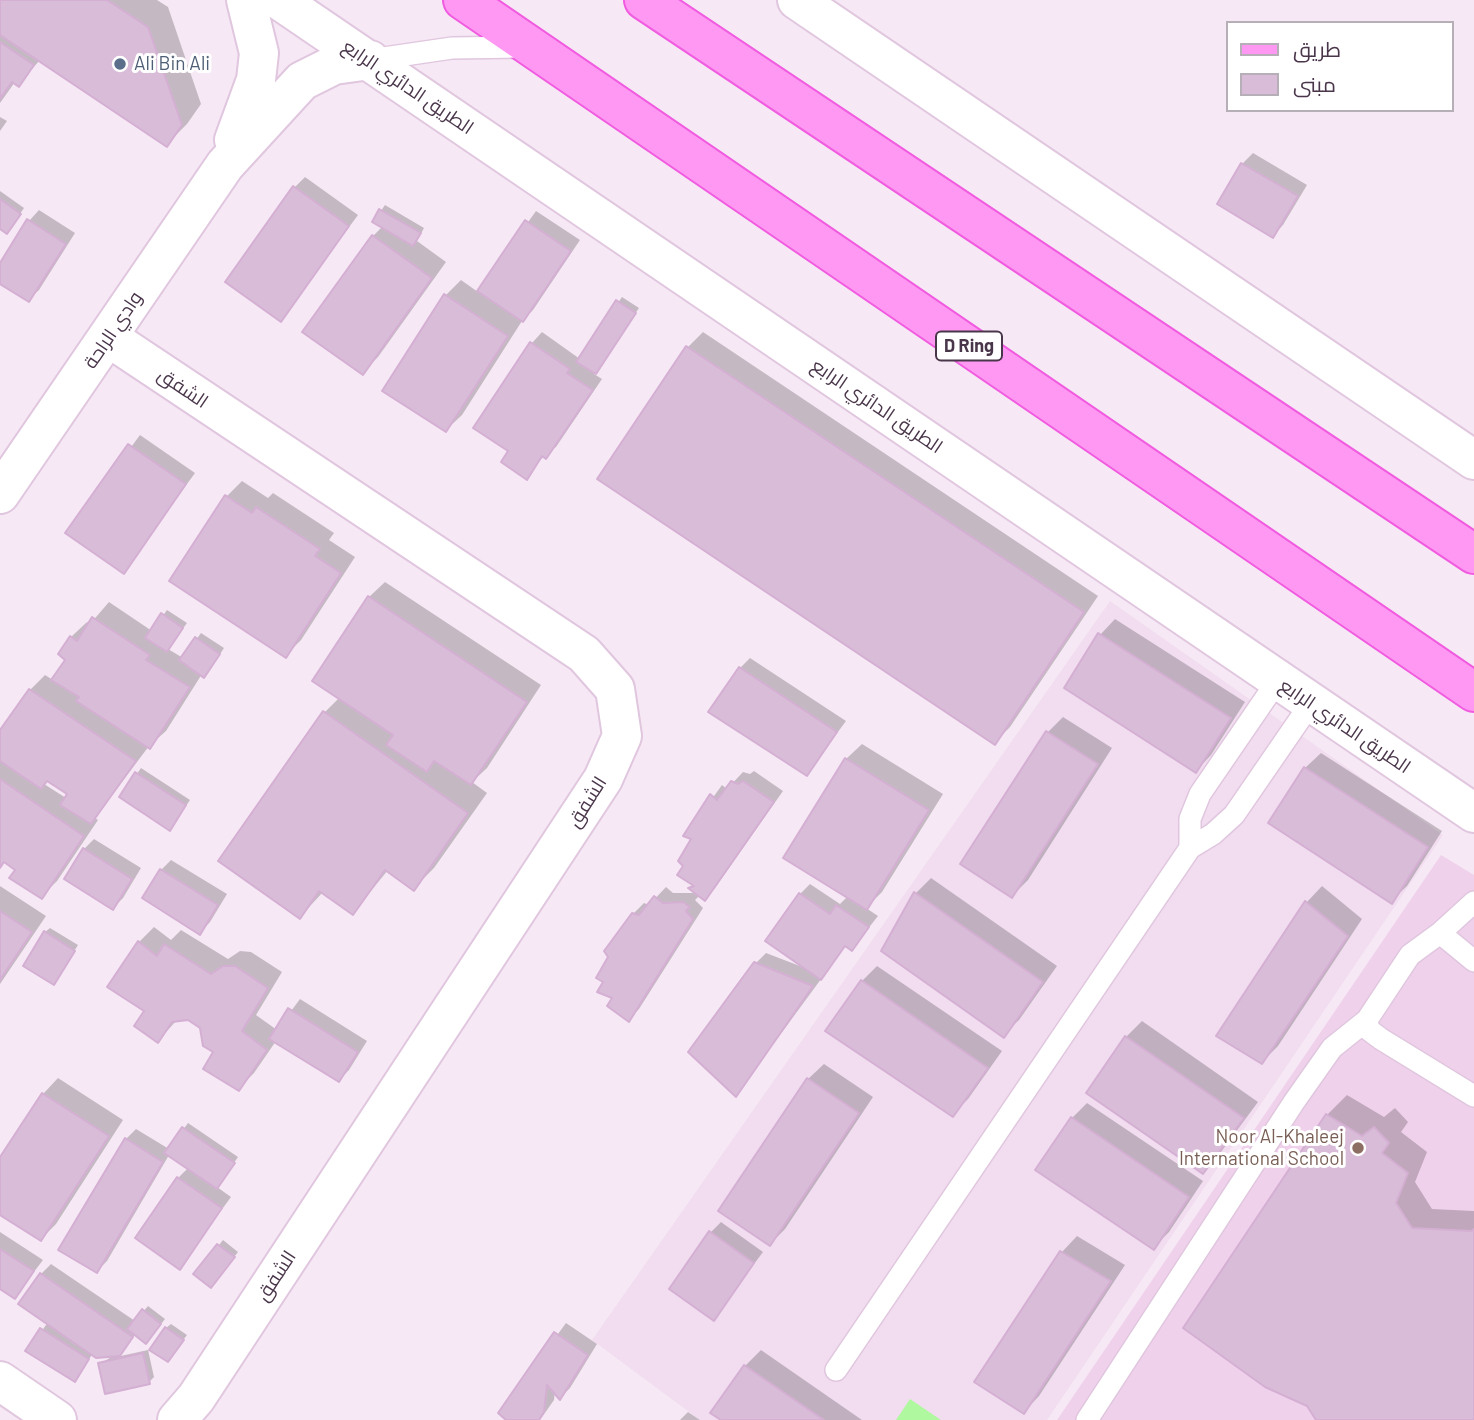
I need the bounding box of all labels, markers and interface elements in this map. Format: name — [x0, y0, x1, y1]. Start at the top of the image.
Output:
legend — [1226, 21, 1453, 112]
street label: الطريق الدائري الرابع — [338, 35, 478, 139]
text: طريق — [1293, 36, 1341, 61]
place label: Ali Bin Ali — [134, 53, 210, 75]
marker: Ali Bin Ali — [112, 56, 128, 72]
text: مبنى — [1293, 71, 1336, 96]
street label: وادي الراحة — [79, 287, 147, 373]
road number: D Ring — [936, 332, 1002, 360]
street label: الطريق الدائري الرابع — [807, 354, 947, 458]
street label: الشفق — [153, 363, 213, 413]
street label: الطريق الدائري الرابع — [1275, 674, 1415, 778]
street label: الشفق — [563, 772, 611, 832]
place label: Noor Al-Khaleej International School — [1179, 1126, 1344, 1170]
marker: Noor Al-Khaleej International School — [1350, 1140, 1366, 1156]
street label: الشفق — [251, 1246, 301, 1306]

